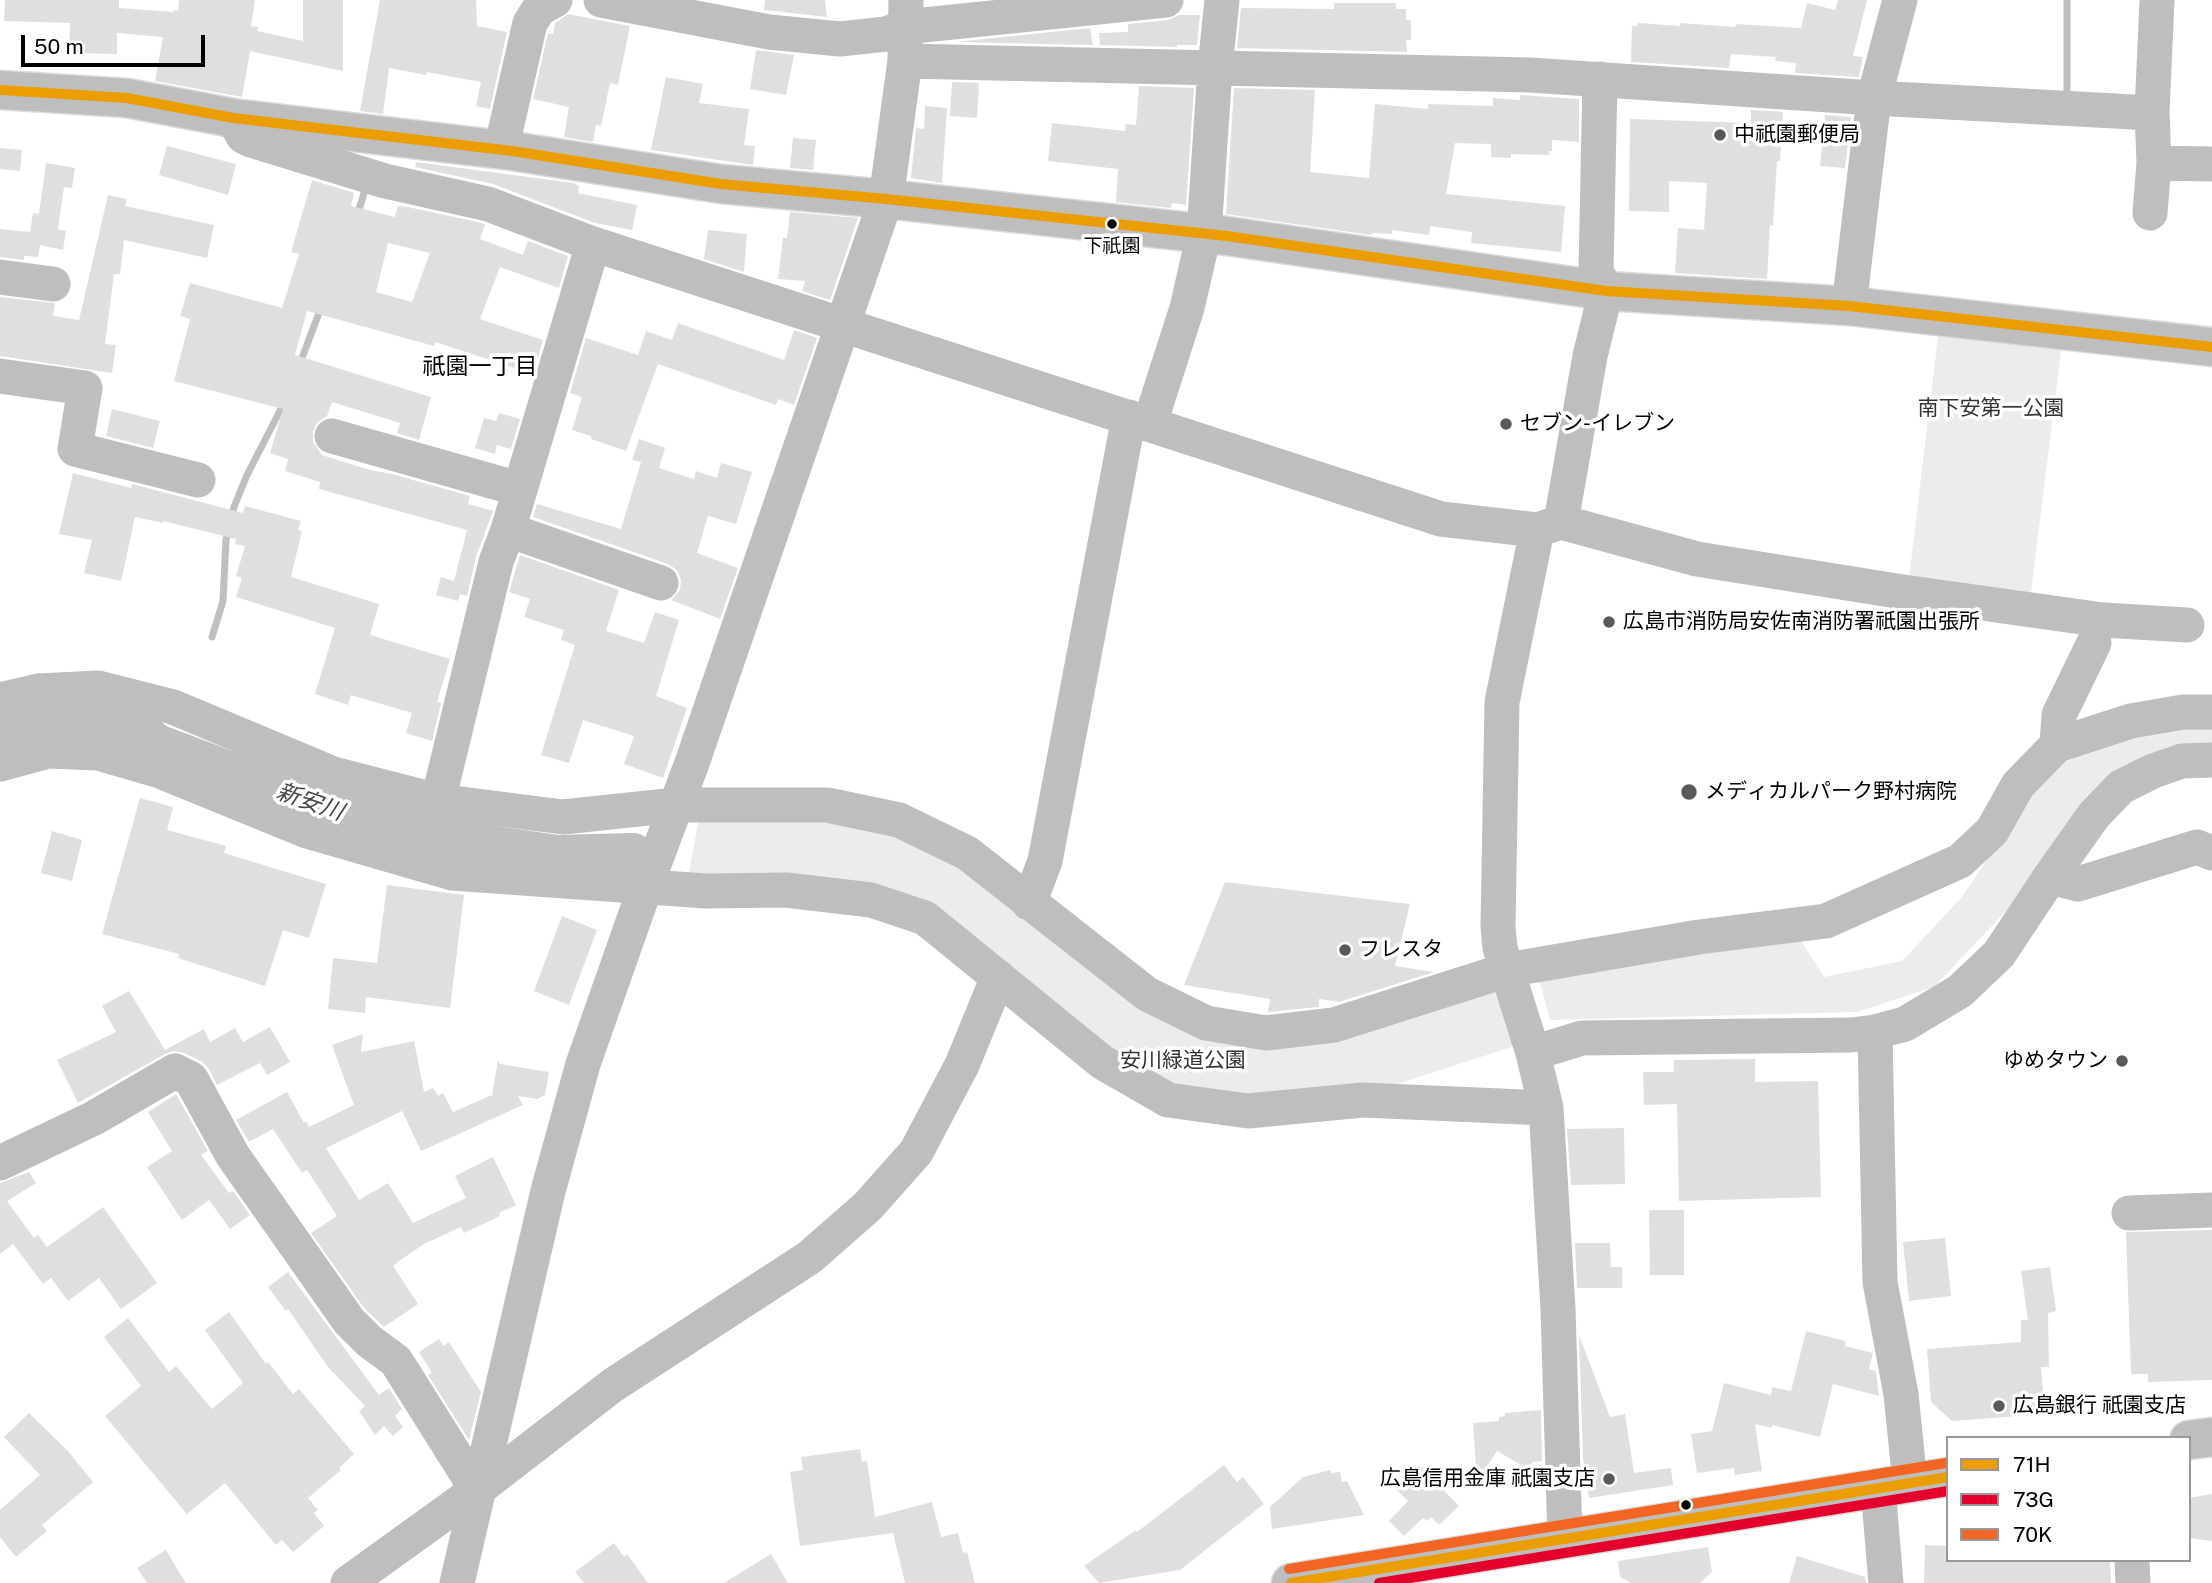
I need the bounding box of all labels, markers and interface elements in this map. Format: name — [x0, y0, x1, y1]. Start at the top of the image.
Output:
scale bar — [24, 21, 208, 65]
text: 50 m — [34, 34, 84, 59]
place label: 中祇園郵便局 — [1734, 122, 1860, 148]
marker: 中祇園郵便局 — [1712, 127, 1728, 143]
marker: 下祇園 — [1105, 217, 1119, 231]
place label: 下祇園 — [1084, 235, 1140, 257]
district label: 祇園一丁目 — [423, 353, 537, 381]
park label: 南下安第一公園 — [1918, 396, 2064, 422]
place label: セブン-イレブン — [1520, 411, 1675, 437]
marker: セブン-イレブン — [1498, 416, 1514, 432]
place label: 広島市消防局安佐南消防署祇園出張所 — [1623, 609, 1980, 635]
marker: 広島市消防局安佐南消防署祇園出張所 — [1601, 614, 1617, 630]
water label: 新安川 — [273, 778, 347, 826]
place label: メディカルパーク野村病院 — [1705, 779, 1957, 805]
marker: メディカルパーク野村病院 — [1679, 782, 1699, 802]
place label: フレスタ — [1359, 937, 1443, 963]
marker: フレスタ — [1337, 942, 1353, 958]
park label: 安川緑道公園 — [1120, 1048, 1246, 1074]
place label: ゆめタウン — [2003, 1048, 2108, 1074]
marker: ゆめタウン — [2114, 1053, 2130, 1069]
place label: 広島銀行 祇園支店 — [2013, 1393, 2186, 1419]
marker: 広島銀行 祇園支店 — [1991, 1398, 2007, 1414]
legend — [1946, 1436, 2191, 1562]
text: 71H — [2013, 1452, 2051, 1477]
place label: 広島信用金庫 祇園支店 — [1380, 1466, 1595, 1492]
marker: 広島信用金庫 祇園支店 — [1601, 1471, 1617, 1487]
text: 73G — [2013, 1487, 2054, 1512]
unlabelled marker — [1679, 1498, 1693, 1512]
text: 70K — [2013, 1522, 2052, 1547]

